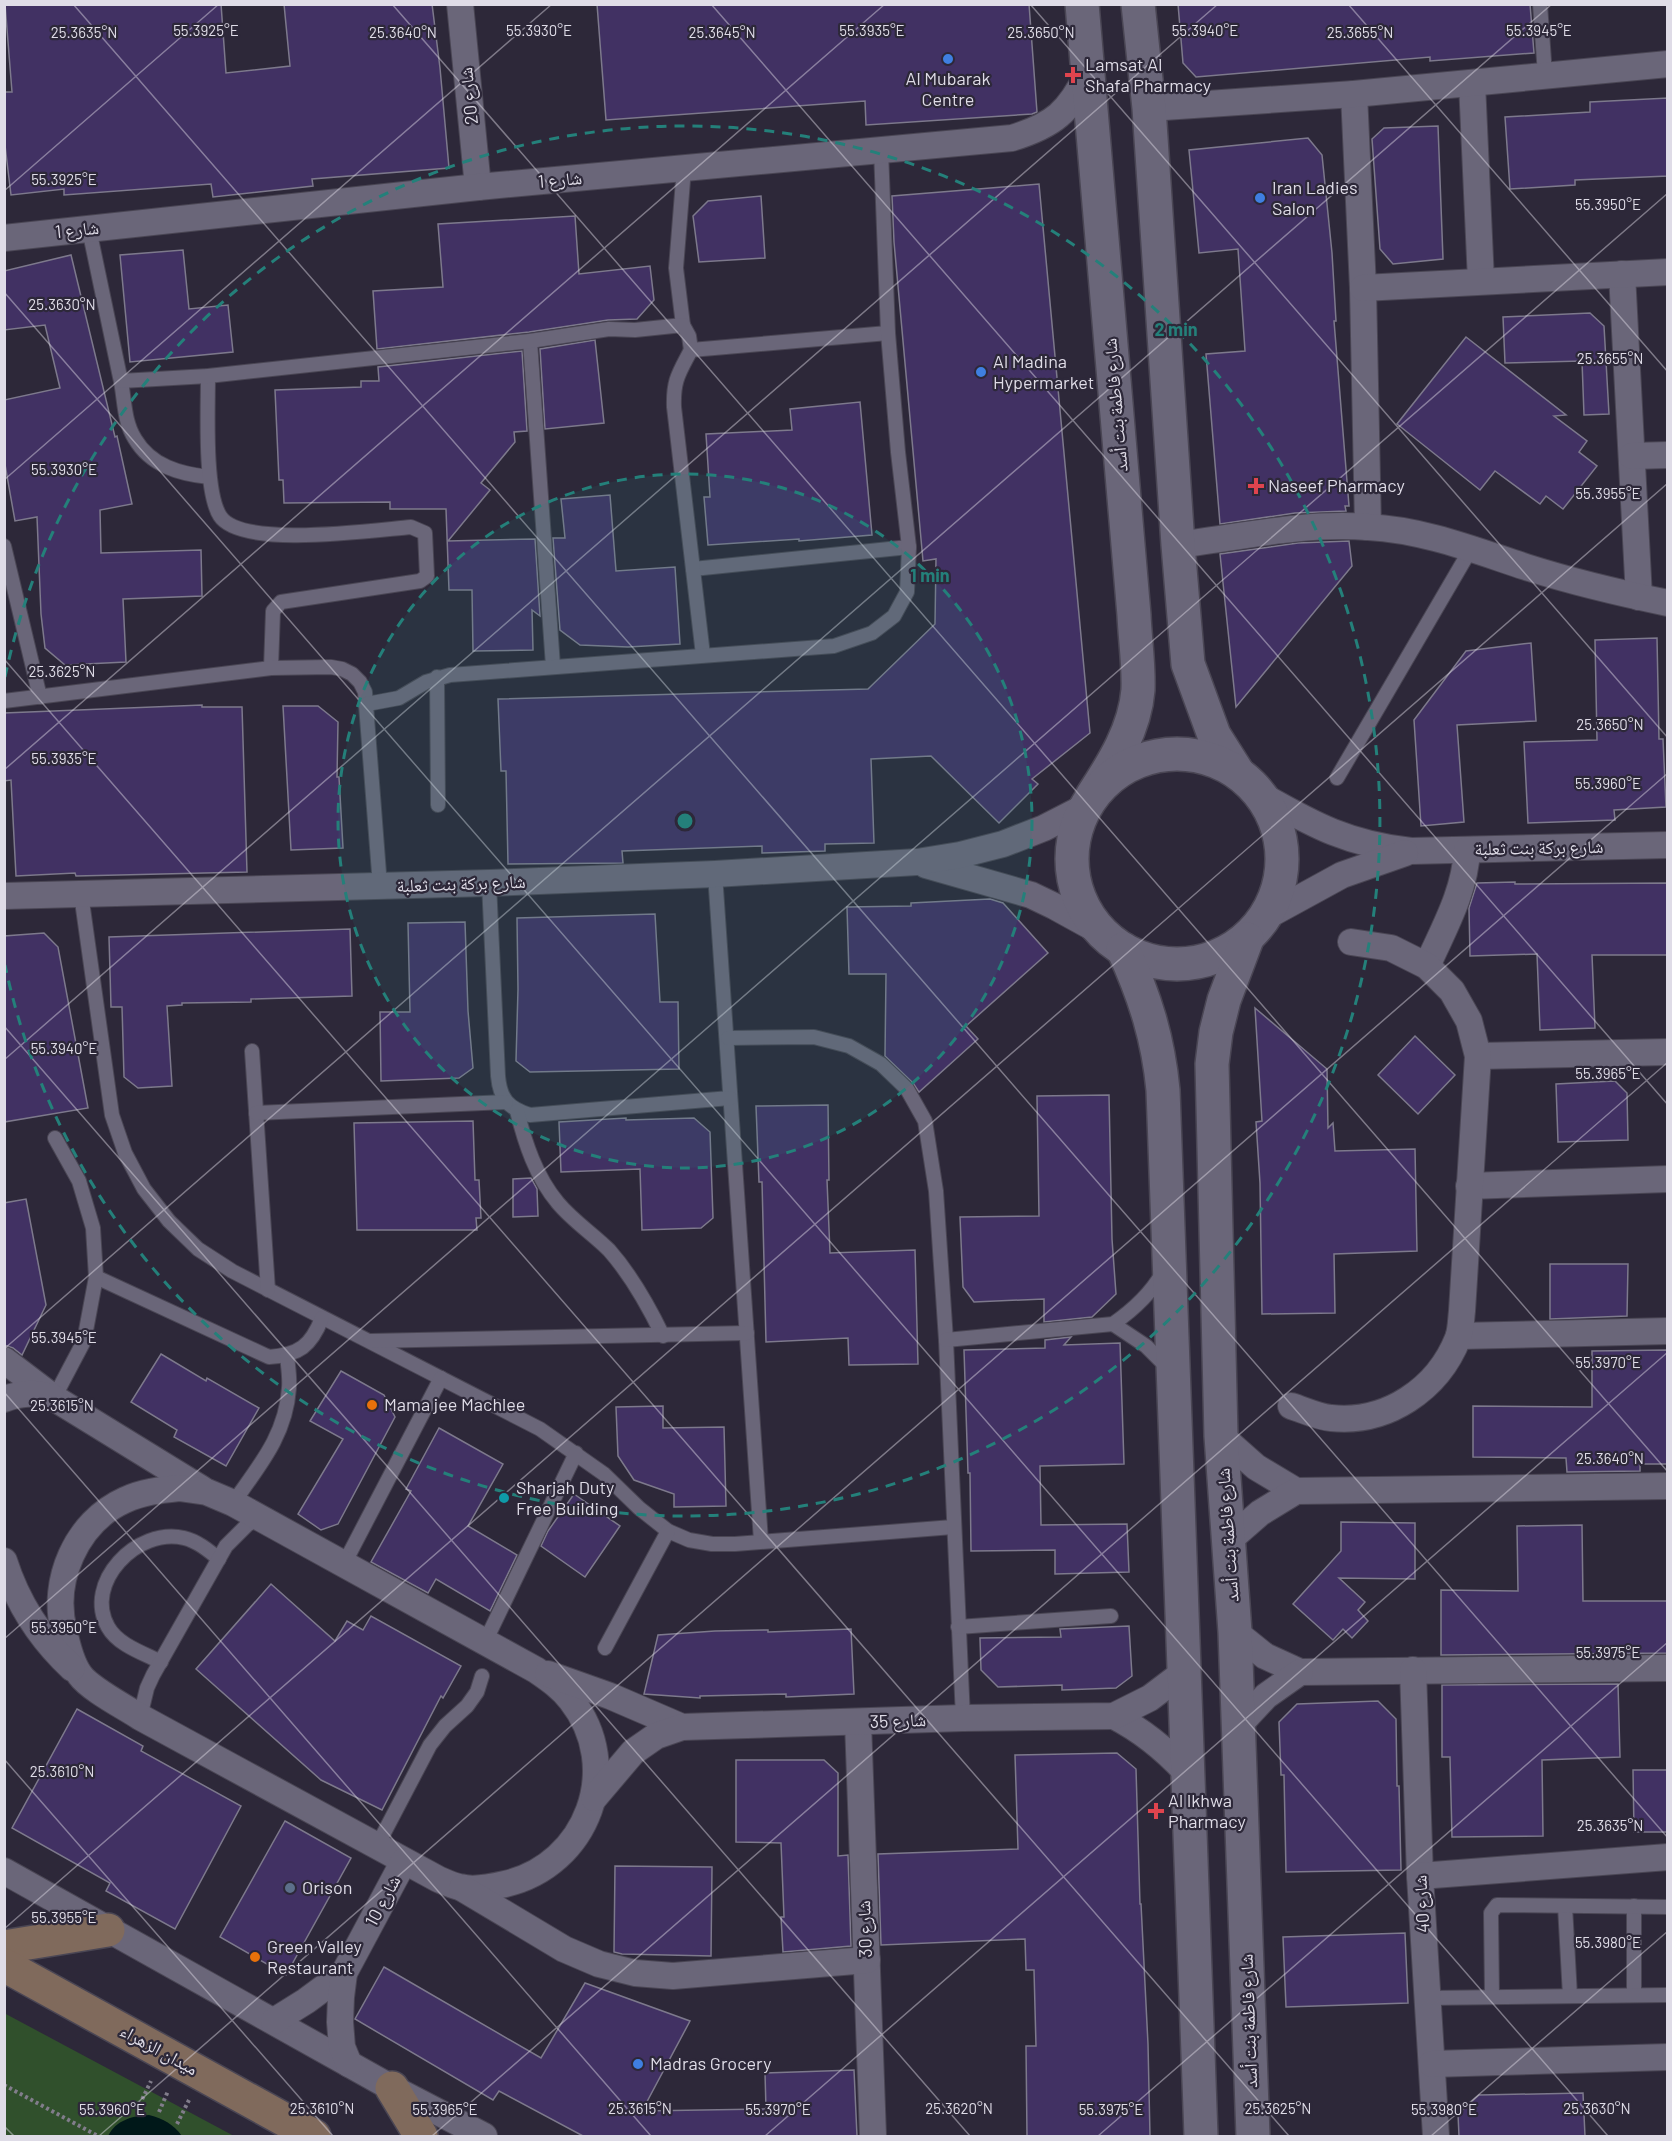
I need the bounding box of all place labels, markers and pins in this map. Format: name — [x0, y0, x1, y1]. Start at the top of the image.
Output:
marker: Al Mubarak Centre — [941, 52, 955, 66]
place label: Lamsat Al Shafa Pharmacy — [1085, 53, 1211, 96]
place label: Al Mubarak Centre — [906, 67, 990, 110]
marker: Lamsat Al Shafa Pharmacy — [1066, 68, 1080, 82]
place label: Iran Ladies Salon — [1272, 176, 1358, 219]
marker: Iran Ladies Salon — [1253, 191, 1267, 205]
place label: Al Madina Hypermarket — [993, 350, 1094, 393]
marker: Al Madina Hypermarket — [974, 365, 988, 379]
place label: Naseef Pharmacy — [1268, 474, 1405, 496]
marker: Naseef Pharmacy — [1249, 479, 1263, 493]
centre of rings — [675, 811, 695, 831]
place label: Mama jee Machlee — [384, 1393, 525, 1415]
marker: Mama jee Machlee — [365, 1398, 379, 1412]
place label: Sharjah Duty Free Building — [516, 1476, 618, 1519]
marker: Sharjah Duty Free Building — [497, 1491, 511, 1505]
place label: Al Ikhwa Pharmacy — [1168, 1789, 1246, 1832]
marker: Al Ikhwa Pharmacy — [1149, 1804, 1163, 1818]
place label: Orison — [302, 1876, 353, 1898]
marker: Orison — [283, 1881, 297, 1895]
place label: Green Valley Restaurant — [267, 1935, 362, 1978]
marker: Green Valley Restaurant — [248, 1950, 262, 1964]
place label: Madras Grocery — [650, 2052, 771, 2074]
marker: Madras Grocery — [631, 2057, 645, 2071]

